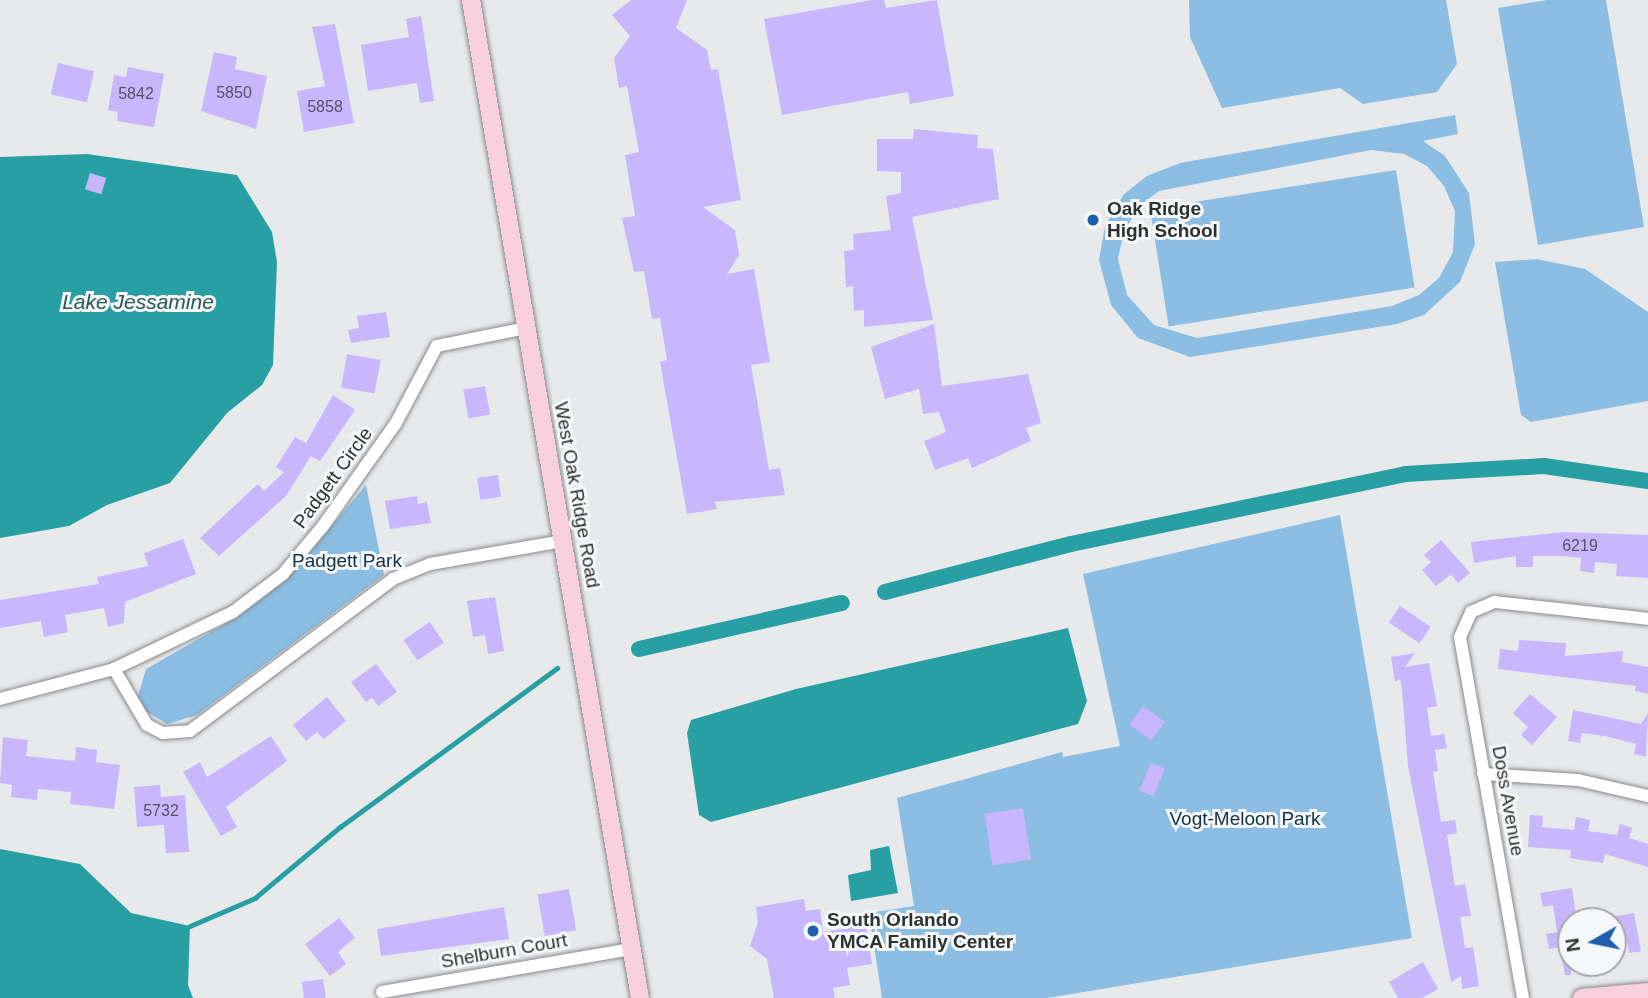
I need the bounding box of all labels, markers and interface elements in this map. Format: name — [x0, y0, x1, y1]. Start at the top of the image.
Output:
house number: 5850 — [216, 83, 252, 103]
house number: 5842 — [118, 84, 154, 104]
house number: 5858 — [307, 97, 343, 117]
place label: Oak Ridge High School — [1107, 198, 1218, 242]
marker: Oak Ridge High School — [1085, 212, 1101, 228]
water label: Lake Jessamine — [62, 289, 214, 315]
street label: West Oak Ridge Road — [549, 400, 605, 590]
street label: Padgett Circle — [289, 423, 377, 533]
house number: 6219 — [1562, 536, 1598, 556]
park label: Padgett Park — [292, 550, 402, 572]
street label: Doss Avenue — [1487, 744, 1529, 858]
house number: 5732 — [143, 801, 179, 821]
park label: Vogt-Meloon Park — [1169, 808, 1321, 830]
north arrow — [1557, 907, 1627, 977]
place label: South Orlando YMCA Family Center — [827, 909, 1014, 953]
marker: South Orlando YMCA Family Center — [805, 923, 821, 939]
street label: Shelburn Court — [439, 929, 569, 973]
text: N — [1561, 937, 1584, 953]

